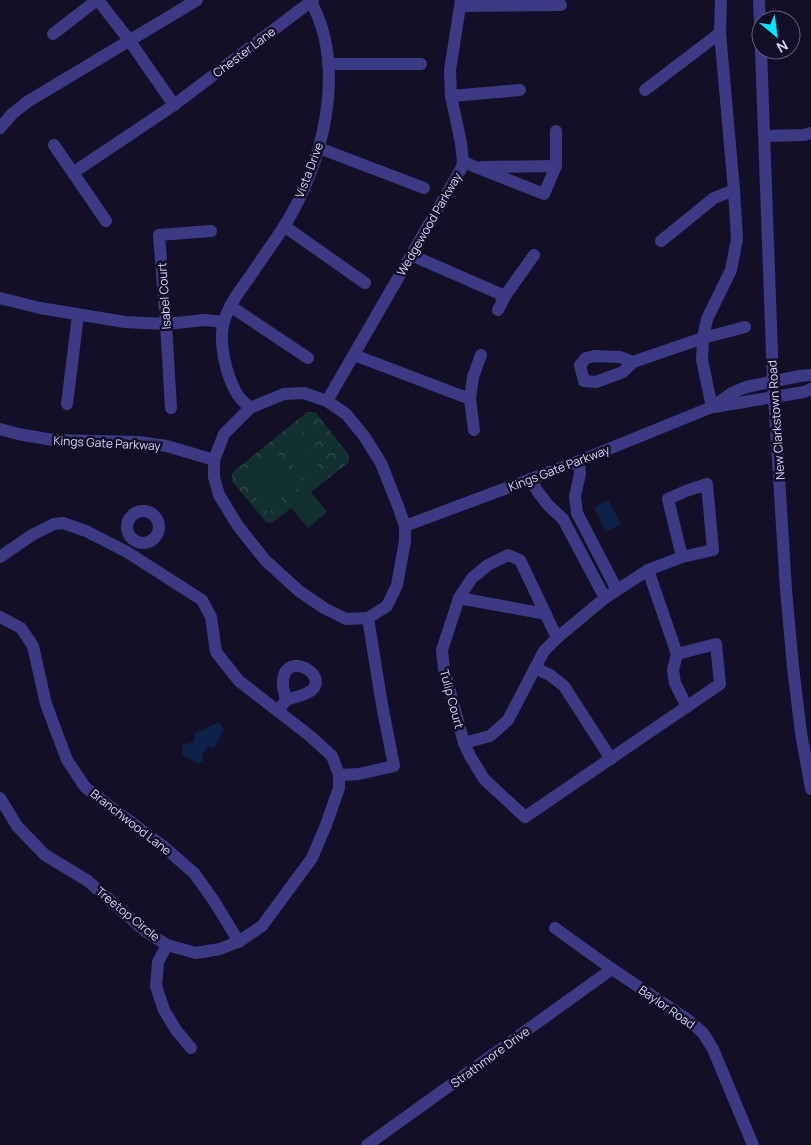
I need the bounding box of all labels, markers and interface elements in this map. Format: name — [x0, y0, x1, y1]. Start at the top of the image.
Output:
north arrow — [751, 10, 801, 60]
street label: Chester Lane — [209, 23, 279, 81]
text: N — [774, 36, 792, 58]
street label: Vista Drive — [291, 140, 327, 200]
street label: Wedgewood Parkway — [392, 169, 466, 279]
street label: Isabel Court — [153, 262, 175, 330]
street label: New Clarkstown Road — [763, 360, 789, 480]
street label: Kings Gate Parkway — [53, 432, 162, 454]
street label: Kings Gate Parkway — [506, 441, 613, 495]
street label: Tulip Court — [436, 667, 468, 731]
street label: Branchwood Lane — [87, 785, 175, 859]
street label: Treetop Circle — [92, 883, 164, 945]
street label: Baylor Road — [635, 981, 699, 1033]
street label: Strathmore Drive — [447, 1023, 533, 1091]

